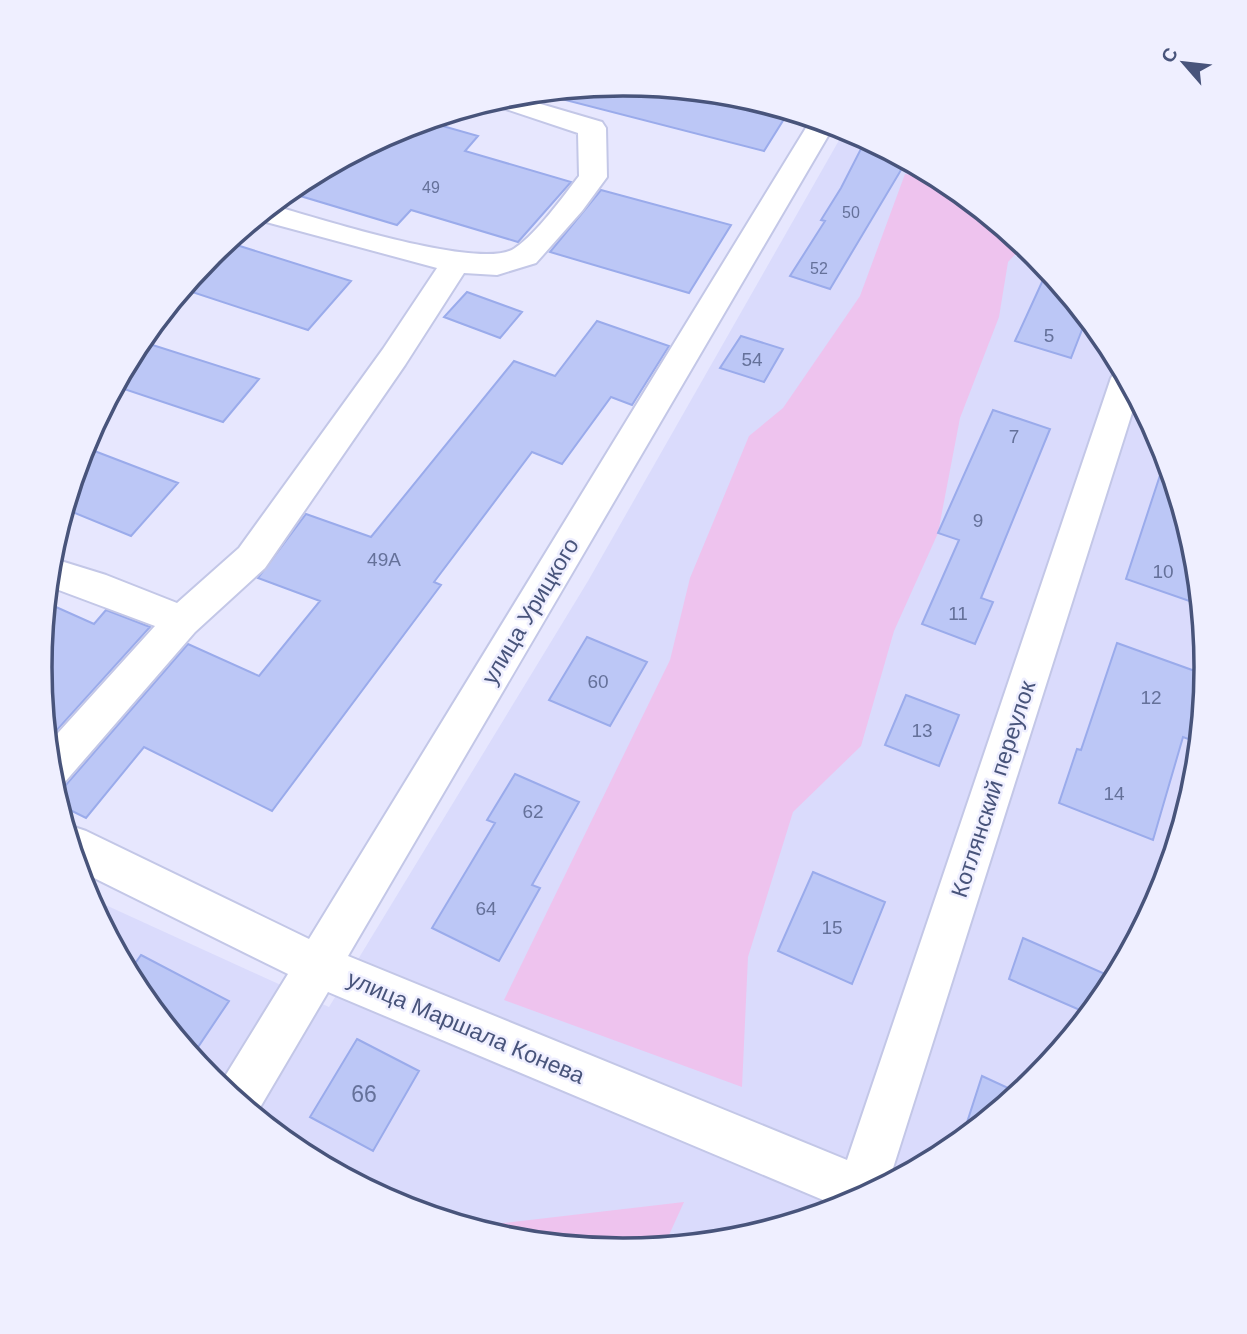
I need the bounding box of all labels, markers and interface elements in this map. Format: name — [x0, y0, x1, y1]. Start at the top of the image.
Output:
north arrow — [1149, 28, 1219, 98]
text: С — [1157, 44, 1182, 66]
house number: 49 — [422, 179, 440, 196]
house number: 50 — [842, 204, 860, 221]
house number: 52 — [810, 260, 828, 277]
house number: 5 — [1044, 325, 1054, 346]
house number: 54 — [741, 349, 763, 370]
house number: 7 — [1009, 426, 1019, 447]
house number: 9 — [973, 510, 983, 531]
street label: улица Урицкого — [476, 533, 584, 689]
house number: 49А — [367, 549, 401, 570]
house number: 10 — [1152, 561, 1174, 582]
house number: 11 — [948, 603, 968, 624]
house number: 60 — [587, 671, 609, 692]
street label: Котлянский переулок — [946, 677, 1041, 901]
house number: 12 — [1140, 687, 1162, 708]
house number: 13 — [911, 720, 933, 741]
house number: 14 — [1103, 783, 1125, 804]
house number: 62 — [522, 801, 544, 822]
house number: 64 — [475, 898, 497, 919]
house number: 15 — [821, 917, 843, 938]
street label: улица Маршала Конева — [344, 965, 589, 1089]
house number: 66 — [351, 1081, 377, 1107]

